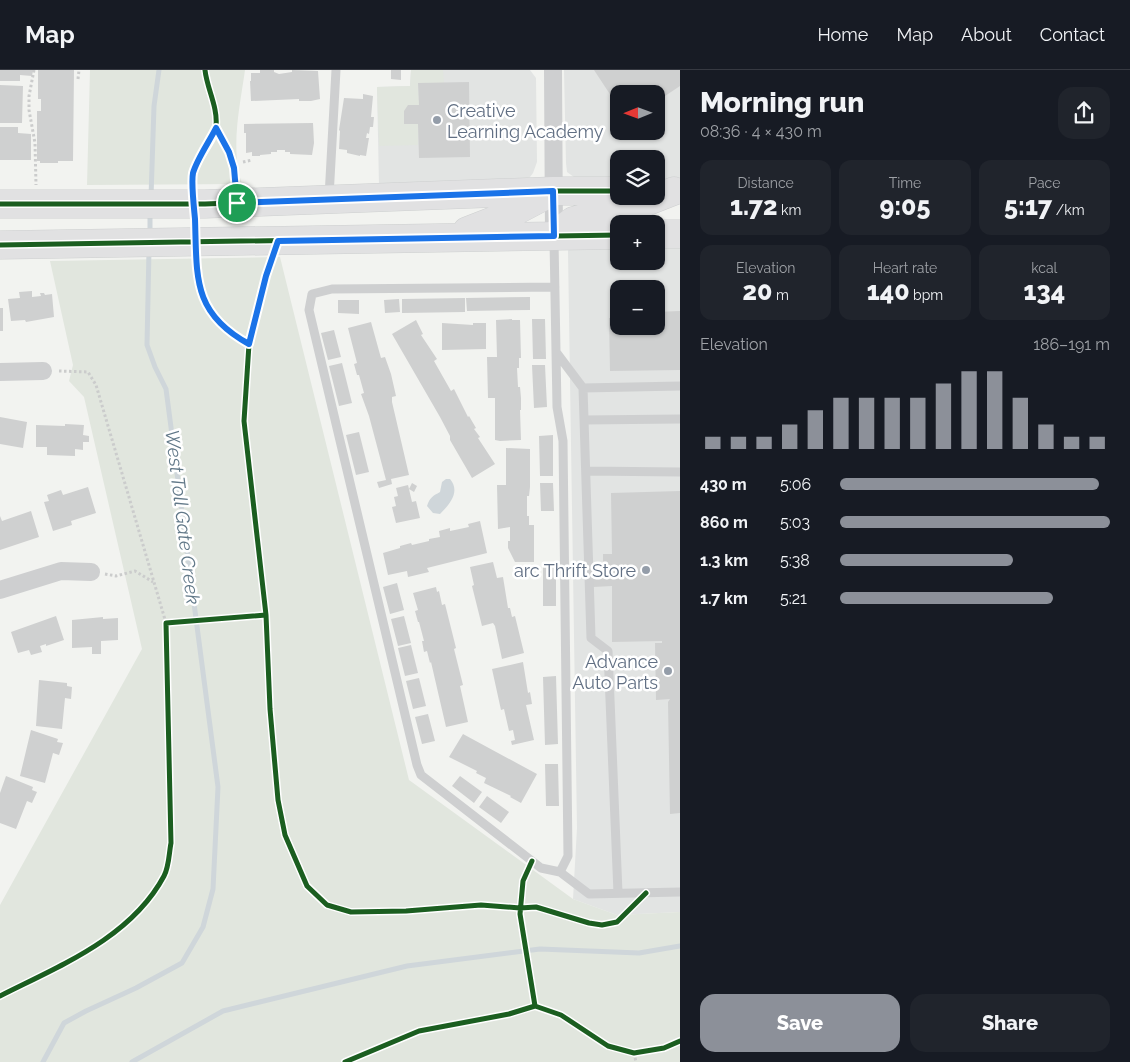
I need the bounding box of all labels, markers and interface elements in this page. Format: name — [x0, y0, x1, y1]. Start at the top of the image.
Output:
text: Map — [25, 20, 75, 49]
text: Home — [817, 24, 868, 45]
text: Map — [896, 24, 933, 45]
text: About — [961, 24, 1012, 45]
text: Contact — [1040, 24, 1105, 45]
north arrow — [610, 85, 665, 140]
map controls — [610, 85, 665, 335]
text: Morning run — [700, 86, 864, 119]
button: share — [1058, 87, 1110, 139]
place label: Creative Learning Academy — [447, 100, 604, 142]
marker: Creative Learning Academy — [431, 114, 443, 126]
text: 08:36 · 4 × 430 m — [700, 122, 822, 141]
button: layers — [610, 150, 665, 205]
text: Distance — [738, 175, 794, 191]
text: Time — [889, 175, 921, 191]
text: Pace — [1028, 175, 1060, 191]
pin — [216, 182, 258, 224]
icon: arrive — [223, 189, 251, 217]
text: 1.72 — [730, 191, 777, 221]
text: 9:05 — [880, 191, 930, 221]
text: 5:17 — [1004, 191, 1052, 221]
text: km — [777, 202, 801, 218]
text: /km — [1052, 202, 1085, 218]
button: + — [610, 215, 665, 270]
text: Elevation — [736, 260, 795, 276]
text: Heart rate — [873, 260, 937, 276]
text: kcal — [1031, 260, 1057, 276]
text: 20 — [743, 276, 772, 306]
text: 140 — [867, 276, 910, 306]
text: 134 — [1024, 276, 1065, 306]
button: − — [610, 280, 665, 335]
text: m — [772, 287, 789, 303]
text: bpm — [910, 287, 943, 303]
text: Elevation — [700, 335, 768, 354]
text: 186–191 m — [1033, 335, 1110, 354]
water label: West Toll Gate Creek — [161, 428, 205, 606]
text: 430 m — [700, 475, 747, 494]
text: 5:06 — [780, 475, 811, 494]
text: 860 m — [700, 513, 748, 532]
text: 5:03 — [780, 513, 810, 532]
text: 1.3 km — [700, 551, 748, 570]
text: 5:38 — [780, 551, 810, 570]
place label: arc Thrift Store — [514, 560, 636, 581]
marker: arc Thrift Store — [640, 564, 652, 576]
text: 1.7 km — [700, 589, 748, 608]
text: 5:21 — [780, 589, 807, 608]
place label: Advance Auto Parts — [572, 651, 658, 693]
marker: Advance Auto Parts — [662, 665, 674, 677]
button: Save — [700, 994, 900, 1052]
button: Share — [910, 994, 1110, 1052]

